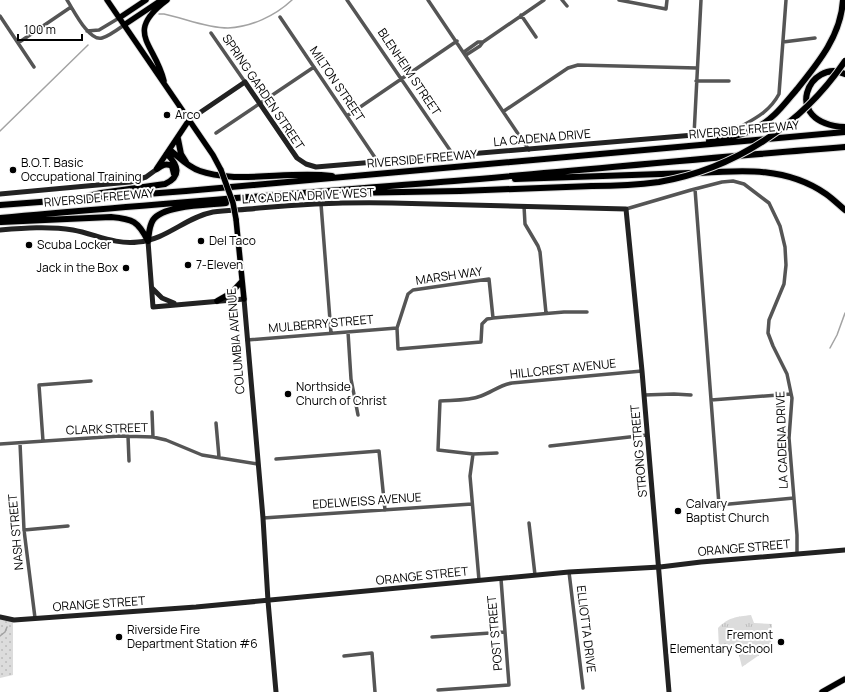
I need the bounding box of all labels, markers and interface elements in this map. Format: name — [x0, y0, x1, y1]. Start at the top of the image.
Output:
scale bar — [18, 16, 82, 42]
text: 100 m — [24, 21, 56, 38]
street label: BLENHEIM STREET — [374, 25, 445, 119]
street label: SPRING GARDEN STREET — [218, 31, 309, 154]
street label: MILTON STREET — [306, 43, 369, 125]
place label: Arco — [175, 106, 200, 123]
marker: Arco — [162, 110, 172, 120]
street label: RIVERSIDE FREEWAY — [688, 116, 800, 143]
street label: LA CADENA DRIVE — [493, 125, 592, 150]
street label: RIVERSIDE FREEWAY — [366, 145, 478, 172]
place label: B.O.T. Basic Occupational Training — [21, 154, 142, 185]
marker: B.O.T. Basic Occupational Training — [8, 165, 18, 175]
street label: RIVERSIDE FREEWAY — [43, 184, 155, 211]
street label: LA CADENA DRIVE WEST — [241, 184, 375, 207]
place label: Del Taco — [209, 232, 256, 249]
place label: Scuba Locker — [37, 236, 112, 253]
marker: Del Taco — [196, 236, 206, 246]
marker: Scuba Locker — [24, 240, 34, 250]
place label: 7-Eleven — [196, 256, 243, 273]
place label: Jack in the Box — [36, 259, 119, 276]
marker: 7-Eleven — [183, 260, 193, 270]
street label: MARSH WAY — [414, 262, 484, 289]
marker: Jack in the Box — [121, 263, 131, 273]
street label: COLUMBIA AVENUE — [222, 287, 249, 395]
street label: MULBERRY STREET — [268, 310, 375, 337]
street label: HILLCREST AVENUE — [509, 354, 617, 383]
place label: Northside Church of Christ — [296, 378, 387, 409]
marker: Northside Church of Christ — [283, 389, 293, 399]
street label: LA CADENA DRIVE — [771, 391, 792, 489]
street label: STRONG STREET — [626, 403, 651, 498]
street label: CLARK STREET — [66, 419, 149, 438]
street label: EDELWEISS AVENUE — [312, 488, 422, 513]
street label: NASH STREET — [4, 492, 27, 571]
place label: Calvary Baptist Church — [686, 495, 769, 526]
marker: Calvary Baptist Church — [673, 506, 683, 516]
street label: ORANGE STREET — [697, 535, 792, 560]
street label: ORANGE STREET — [375, 562, 470, 589]
street label: ELLIOTTA DRIVE — [573, 584, 600, 674]
street label: ORANGE STREET — [52, 592, 147, 615]
street label: POST STREET — [483, 594, 506, 671]
place label: Riverside Fire Department Station #6 — [127, 621, 258, 652]
place label: Fremont Elementary School — [670, 626, 773, 657]
marker: Riverside Fire Department Station #6 — [114, 632, 124, 642]
marker: Fremont Elementary School — [776, 637, 786, 647]

